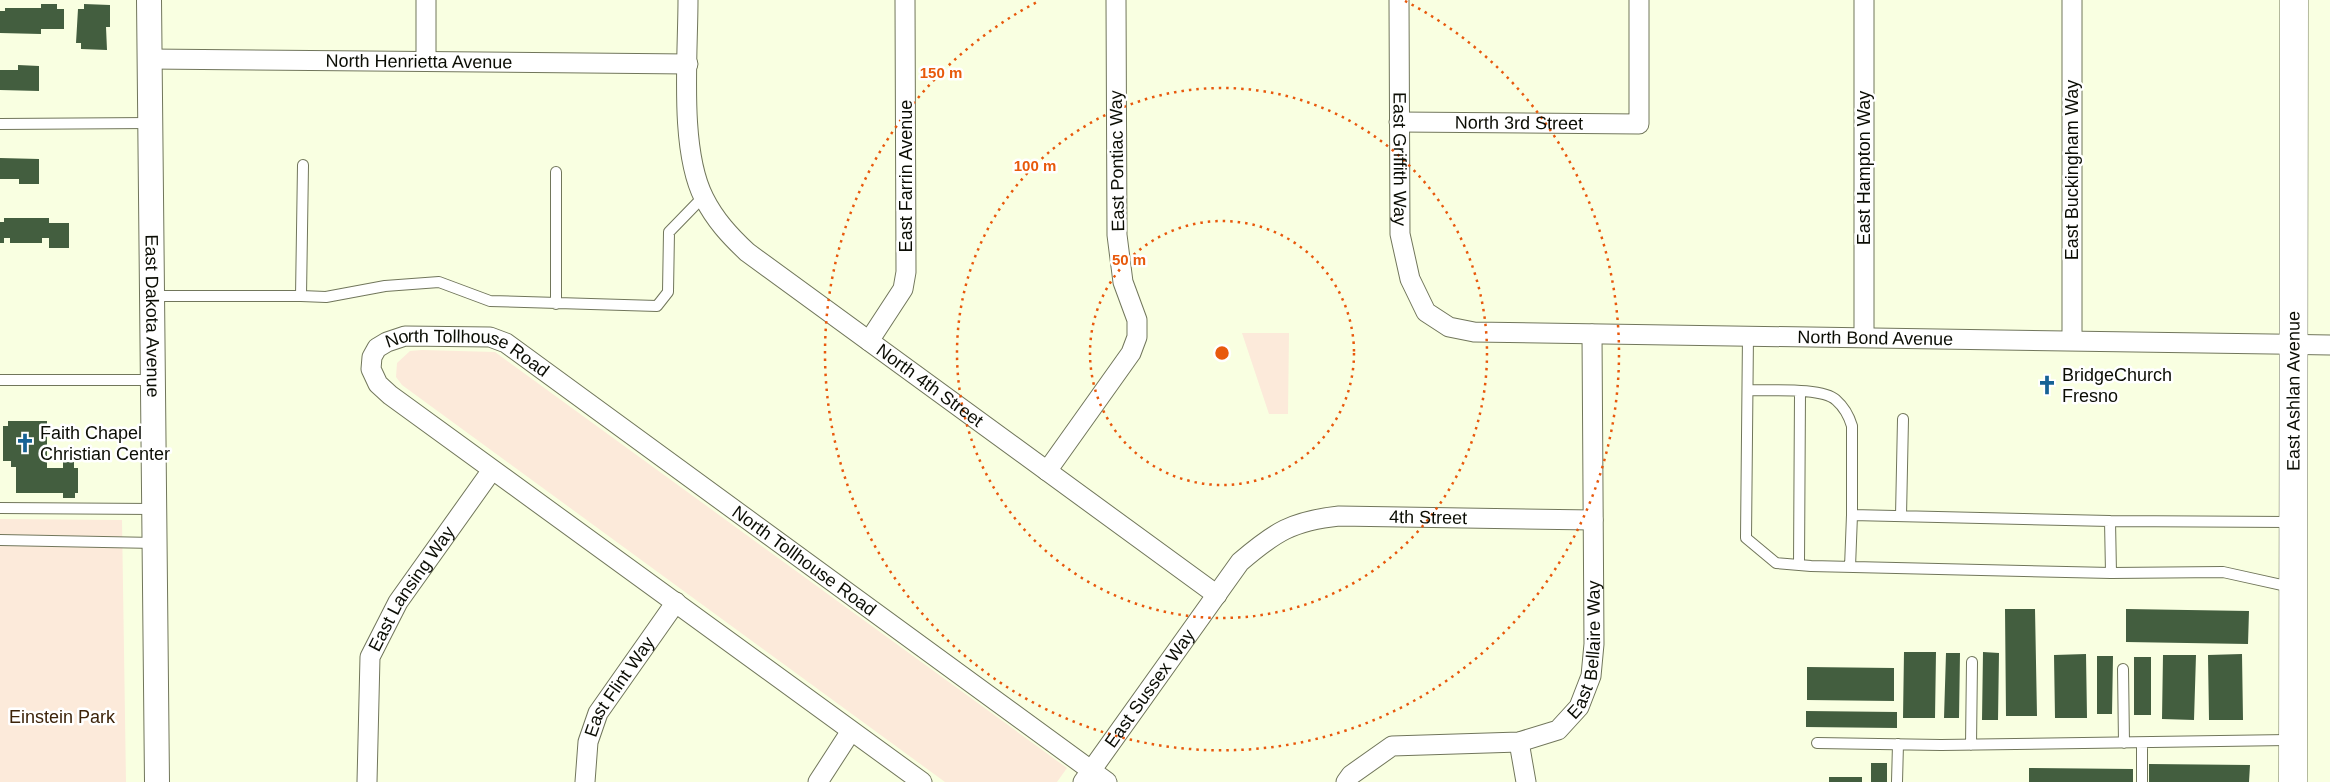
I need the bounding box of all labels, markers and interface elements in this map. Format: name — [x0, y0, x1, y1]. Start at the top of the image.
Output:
street label: North Henrietta Avenue — [325, 51, 513, 72]
text: 150 m — [920, 64, 962, 81]
street label: East Buckingham Way — [2062, 80, 2082, 260]
street label: East Pontiac Way — [1106, 90, 1128, 232]
street label: East Hampton Way — [1854, 91, 1874, 245]
street label: East Griffith Way — [1389, 92, 1410, 226]
street label: East Farrin Avenue — [896, 100, 916, 252]
street label: North 3rd Street — [1455, 112, 1583, 134]
text: 100 m — [1014, 157, 1056, 174]
street label: East Dakota Avenue — [141, 234, 163, 398]
text: 50 m — [1112, 251, 1146, 268]
street label: East Ashlan Avenue — [2283, 311, 2304, 471]
street label: North Tollhouse Road — [383, 326, 553, 381]
street label: North Bond Avenue — [1797, 327, 1953, 349]
street label: North 4th Street — [873, 340, 987, 431]
centre of rings — [1213, 344, 1231, 362]
place label: BridgeChurch Fresno — [2062, 365, 2172, 406]
church icon: BridgeChurch Fresno — [2036, 374, 2058, 396]
place label: Faith Chapel Christian Center — [40, 423, 170, 464]
church icon: Faith Chapel Christian Center — [14, 432, 36, 454]
street label: North Tollhouse Road — [728, 502, 880, 620]
street label: 4th Street — [1389, 507, 1467, 528]
street label: East Lansing Way — [365, 522, 459, 655]
street label: East Bellaire Way — [1563, 580, 1604, 723]
street label: East Sussex Way — [1101, 625, 1199, 751]
street label: East Flint Way — [581, 633, 658, 739]
park label: Einstein Park — [9, 707, 116, 727]

